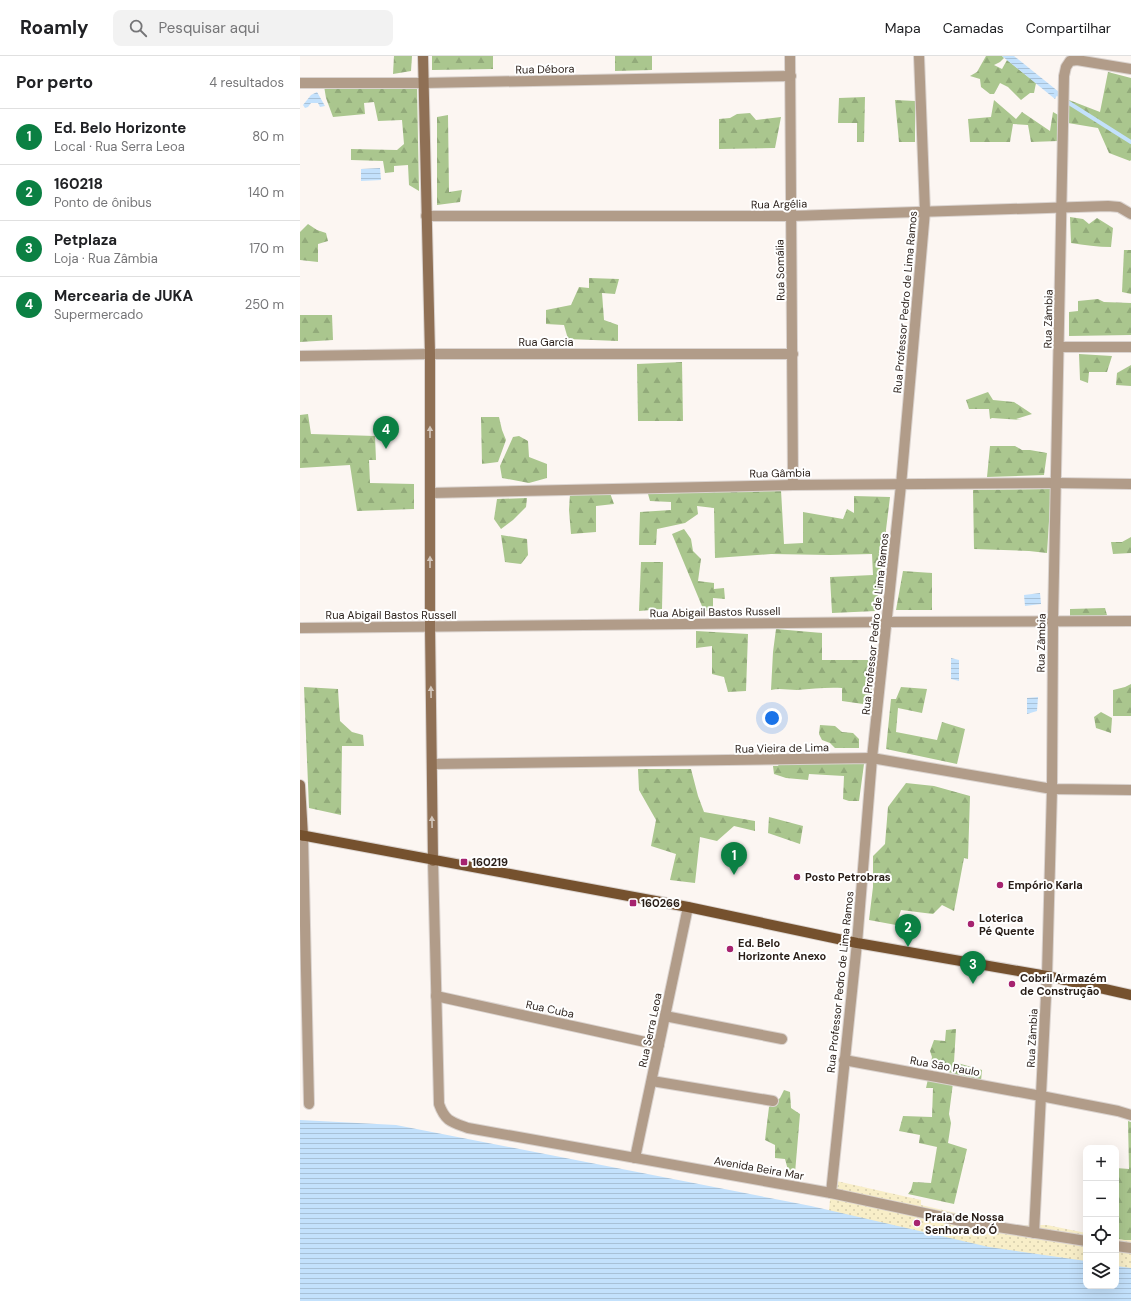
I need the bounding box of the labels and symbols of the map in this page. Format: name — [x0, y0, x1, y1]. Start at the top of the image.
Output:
street label: Rua Débora — [515, 61, 575, 77]
street label: Rua Argélia — [751, 197, 807, 211]
street label: Rua Professor Pedro de Lima Ramos — [890, 210, 920, 394]
street label: Rua Somália — [772, 239, 788, 301]
street label: Rua Zâmbia — [1040, 289, 1056, 349]
street label: Rua Garcia — [519, 335, 573, 349]
pin: 4 — [373, 416, 399, 449]
one-way arrow — [427, 425, 433, 438]
street label: Rua Gâmbia — [749, 465, 811, 481]
street label: Rua Professor Pedro de Lima Ramos — [858, 532, 892, 716]
one-way arrow — [427, 555, 433, 568]
street label: Rua Abigail Bastos Russell — [649, 604, 781, 620]
street label: Rua Abigail Bastos Russell — [326, 608, 456, 622]
street label: Rua Zâmbia — [1033, 613, 1049, 673]
one-way arrow — [428, 685, 434, 698]
your location — [762, 708, 782, 728]
street label: Rua Vieira de Lima — [735, 740, 829, 756]
one-way arrow — [429, 815, 435, 828]
pin: 1 — [721, 842, 747, 875]
place label: 160219 — [472, 855, 508, 869]
marker: 160219 — [459, 857, 469, 867]
place label: Posto Petrobras — [805, 870, 891, 884]
marker: Posto Petrobras — [792, 872, 802, 882]
place label: Empório Karla — [1008, 878, 1083, 892]
marker: Empório Karla — [995, 880, 1005, 890]
street label: Rua Professor Pedro de Lima Ramos — [823, 890, 857, 1074]
place label: 160266 — [641, 896, 680, 910]
marker: 160266 — [628, 898, 638, 908]
place label: Loterica Pé Quente — [979, 911, 1035, 938]
pin: 2 — [895, 914, 921, 947]
marker: Loterica Pé Quente — [966, 919, 976, 929]
place label: Ed. Belo Horizonte Anexo — [738, 936, 827, 963]
marker: Ed. Belo Horizonte Anexo — [725, 944, 735, 954]
pin: 3 — [960, 951, 986, 984]
place label: Cobril Armazém de Construção — [1020, 971, 1107, 998]
marker: Cobril Armazém de Construção — [1007, 979, 1017, 989]
street label: Rua Serra Leoa — [635, 991, 665, 1069]
street label: Rua Cuba — [525, 997, 575, 1021]
street label: Rua Zâmbia — [1023, 1008, 1041, 1068]
street label: Rua São Paulo — [909, 1053, 981, 1079]
street label: Avenida Beira Mar — [713, 1153, 805, 1183]
place label: Praia de Nossa Senhora do Ó — [925, 1210, 1004, 1237]
marker: Praia de Nossa Senhora do Ó — [912, 1218, 922, 1228]

